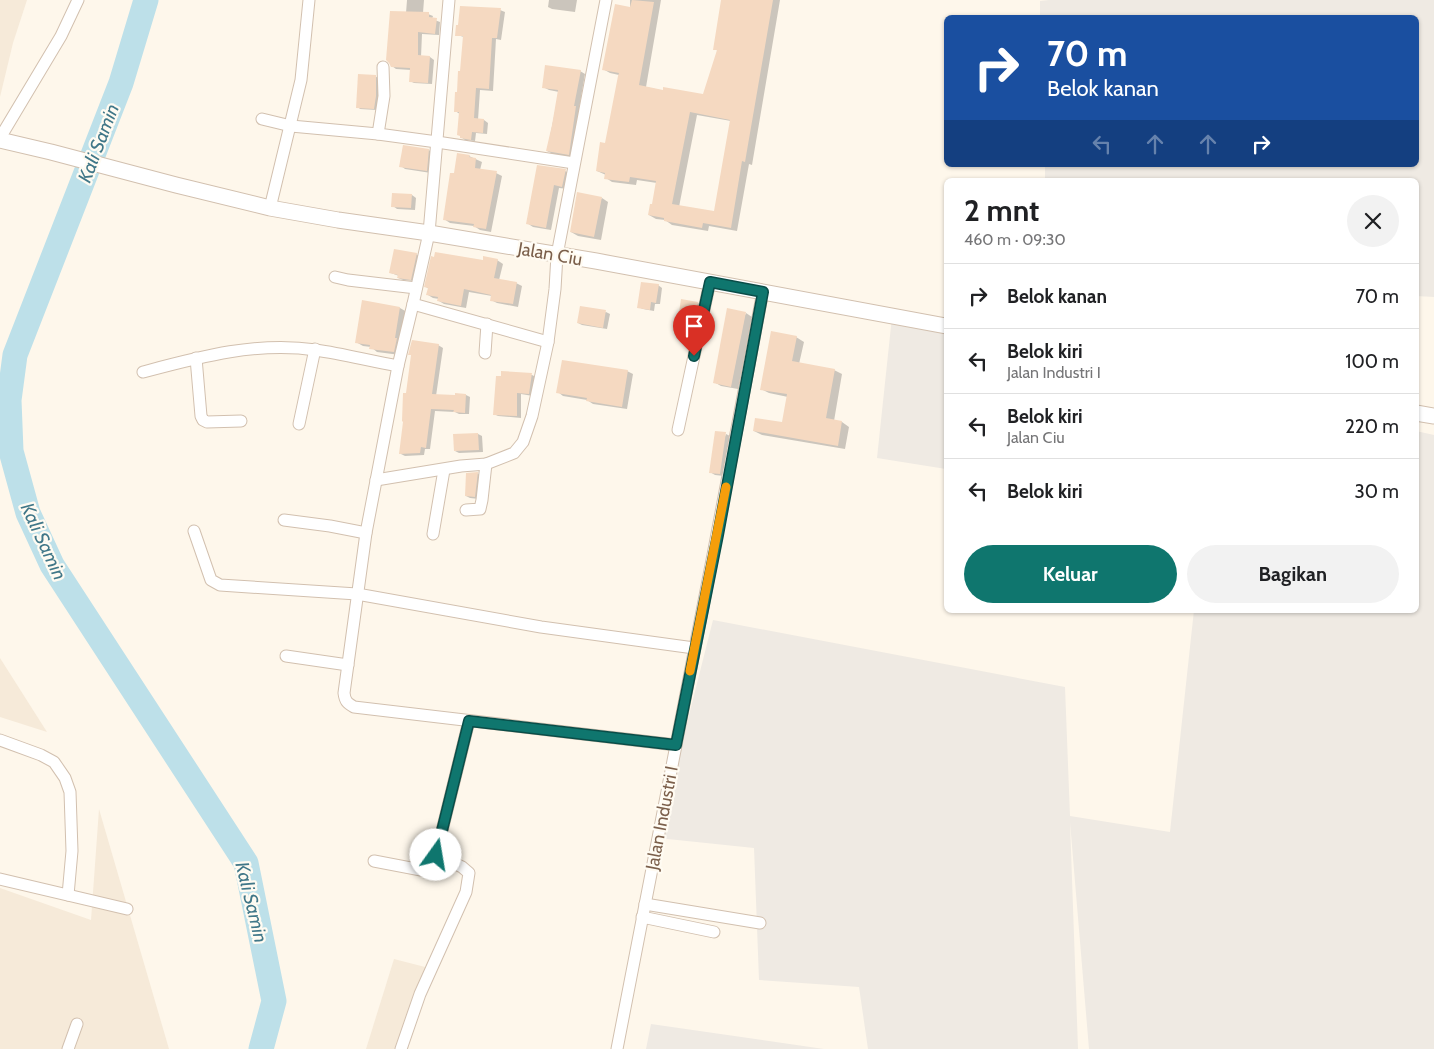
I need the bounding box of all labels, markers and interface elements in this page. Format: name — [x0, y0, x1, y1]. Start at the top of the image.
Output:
text: 70 m — [1047, 32, 1128, 75]
icon: right — [964, 35, 1029, 100]
text: Belok kanan — [1047, 75, 1159, 102]
water label: Kali Samin — [73, 101, 124, 186]
icon: left — [1088, 130, 1116, 158]
icon: ahead — [1141, 130, 1169, 158]
icon: ahead — [1194, 130, 1222, 158]
icon: right — [1247, 130, 1275, 158]
text: 2 mnt — [964, 192, 1039, 229]
button: close — [1347, 195, 1399, 247]
text: 460 m · 09:30 — [964, 230, 1066, 249]
street label: Jalan Ciu — [515, 237, 584, 270]
icon: right — [964, 282, 992, 310]
text: Belok kanan — [1007, 285, 1107, 308]
text: 70 m — [1355, 285, 1399, 308]
pin — [673, 305, 715, 356]
icon: arrive — [680, 312, 708, 340]
text: Belok kiri — [1007, 340, 1083, 363]
icon: left — [964, 347, 992, 375]
text: 100 m — [1345, 350, 1399, 373]
text: Jalan Industri I — [1007, 363, 1101, 382]
text: Belok kiri — [1007, 405, 1083, 428]
icon: left — [964, 412, 992, 440]
text: 220 m — [1345, 415, 1399, 438]
text: Jalan Ciu — [1007, 428, 1065, 447]
icon: left — [964, 477, 992, 505]
text: Belok kiri — [1007, 480, 1083, 503]
text: 30 m — [1355, 480, 1399, 503]
water label: Kali Samin — [16, 499, 71, 583]
button: Keluar — [964, 545, 1177, 603]
button: Bagikan — [1187, 545, 1399, 603]
street label: Jalan Industri I — [641, 764, 683, 873]
position arrow — [409, 828, 461, 880]
water label: Kali Samin — [230, 859, 273, 945]

